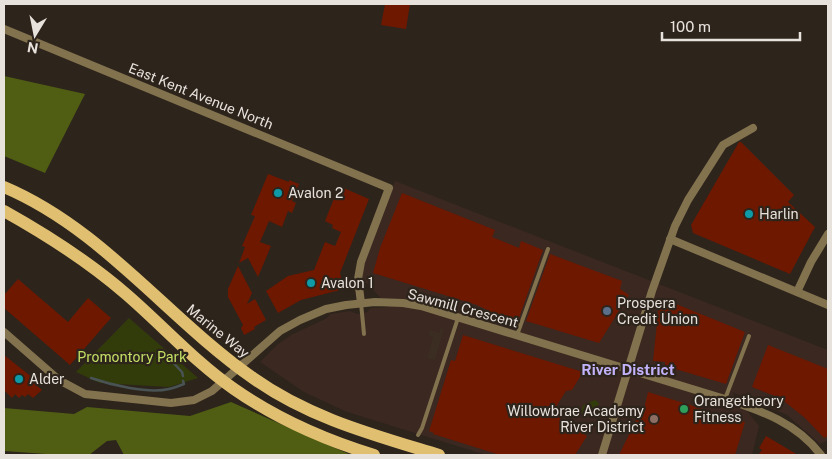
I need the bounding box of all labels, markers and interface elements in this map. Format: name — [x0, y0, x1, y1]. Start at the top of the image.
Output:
north arrow — [10, 10, 60, 60]
scale bar — [662, 10, 800, 42]
text: 100 m — [670, 18, 711, 35]
text: N — [26, 39, 40, 57]
street label: East Kent Avenue North — [126, 60, 276, 132]
place label: Avalon 2 — [288, 185, 343, 201]
marker: Avalon 2 — [272, 187, 284, 199]
place label: Harlin — [759, 206, 799, 222]
marker: Harlin — [743, 208, 755, 220]
place label: Avalon 1 — [321, 275, 374, 291]
marker: Avalon 1 — [305, 277, 317, 289]
street label: Sawmill Crescent — [406, 286, 520, 330]
place label: Prospera Credit Union — [617, 295, 698, 327]
street label: Marine Way — [183, 301, 253, 361]
marker: Prospera Credit Union — [601, 305, 613, 317]
park label: Promontory Park — [77, 349, 187, 365]
district label: River District — [581, 361, 675, 378]
place label: Alder — [29, 371, 65, 387]
marker: Alder — [13, 373, 25, 385]
place label: Orangetheory Fitness — [694, 393, 784, 425]
place label: Willowbrae Academy River District — [507, 403, 645, 435]
marker: Orangetheory Fitness — [678, 403, 690, 415]
marker: Willowbrae Academy River District — [648, 413, 660, 425]

